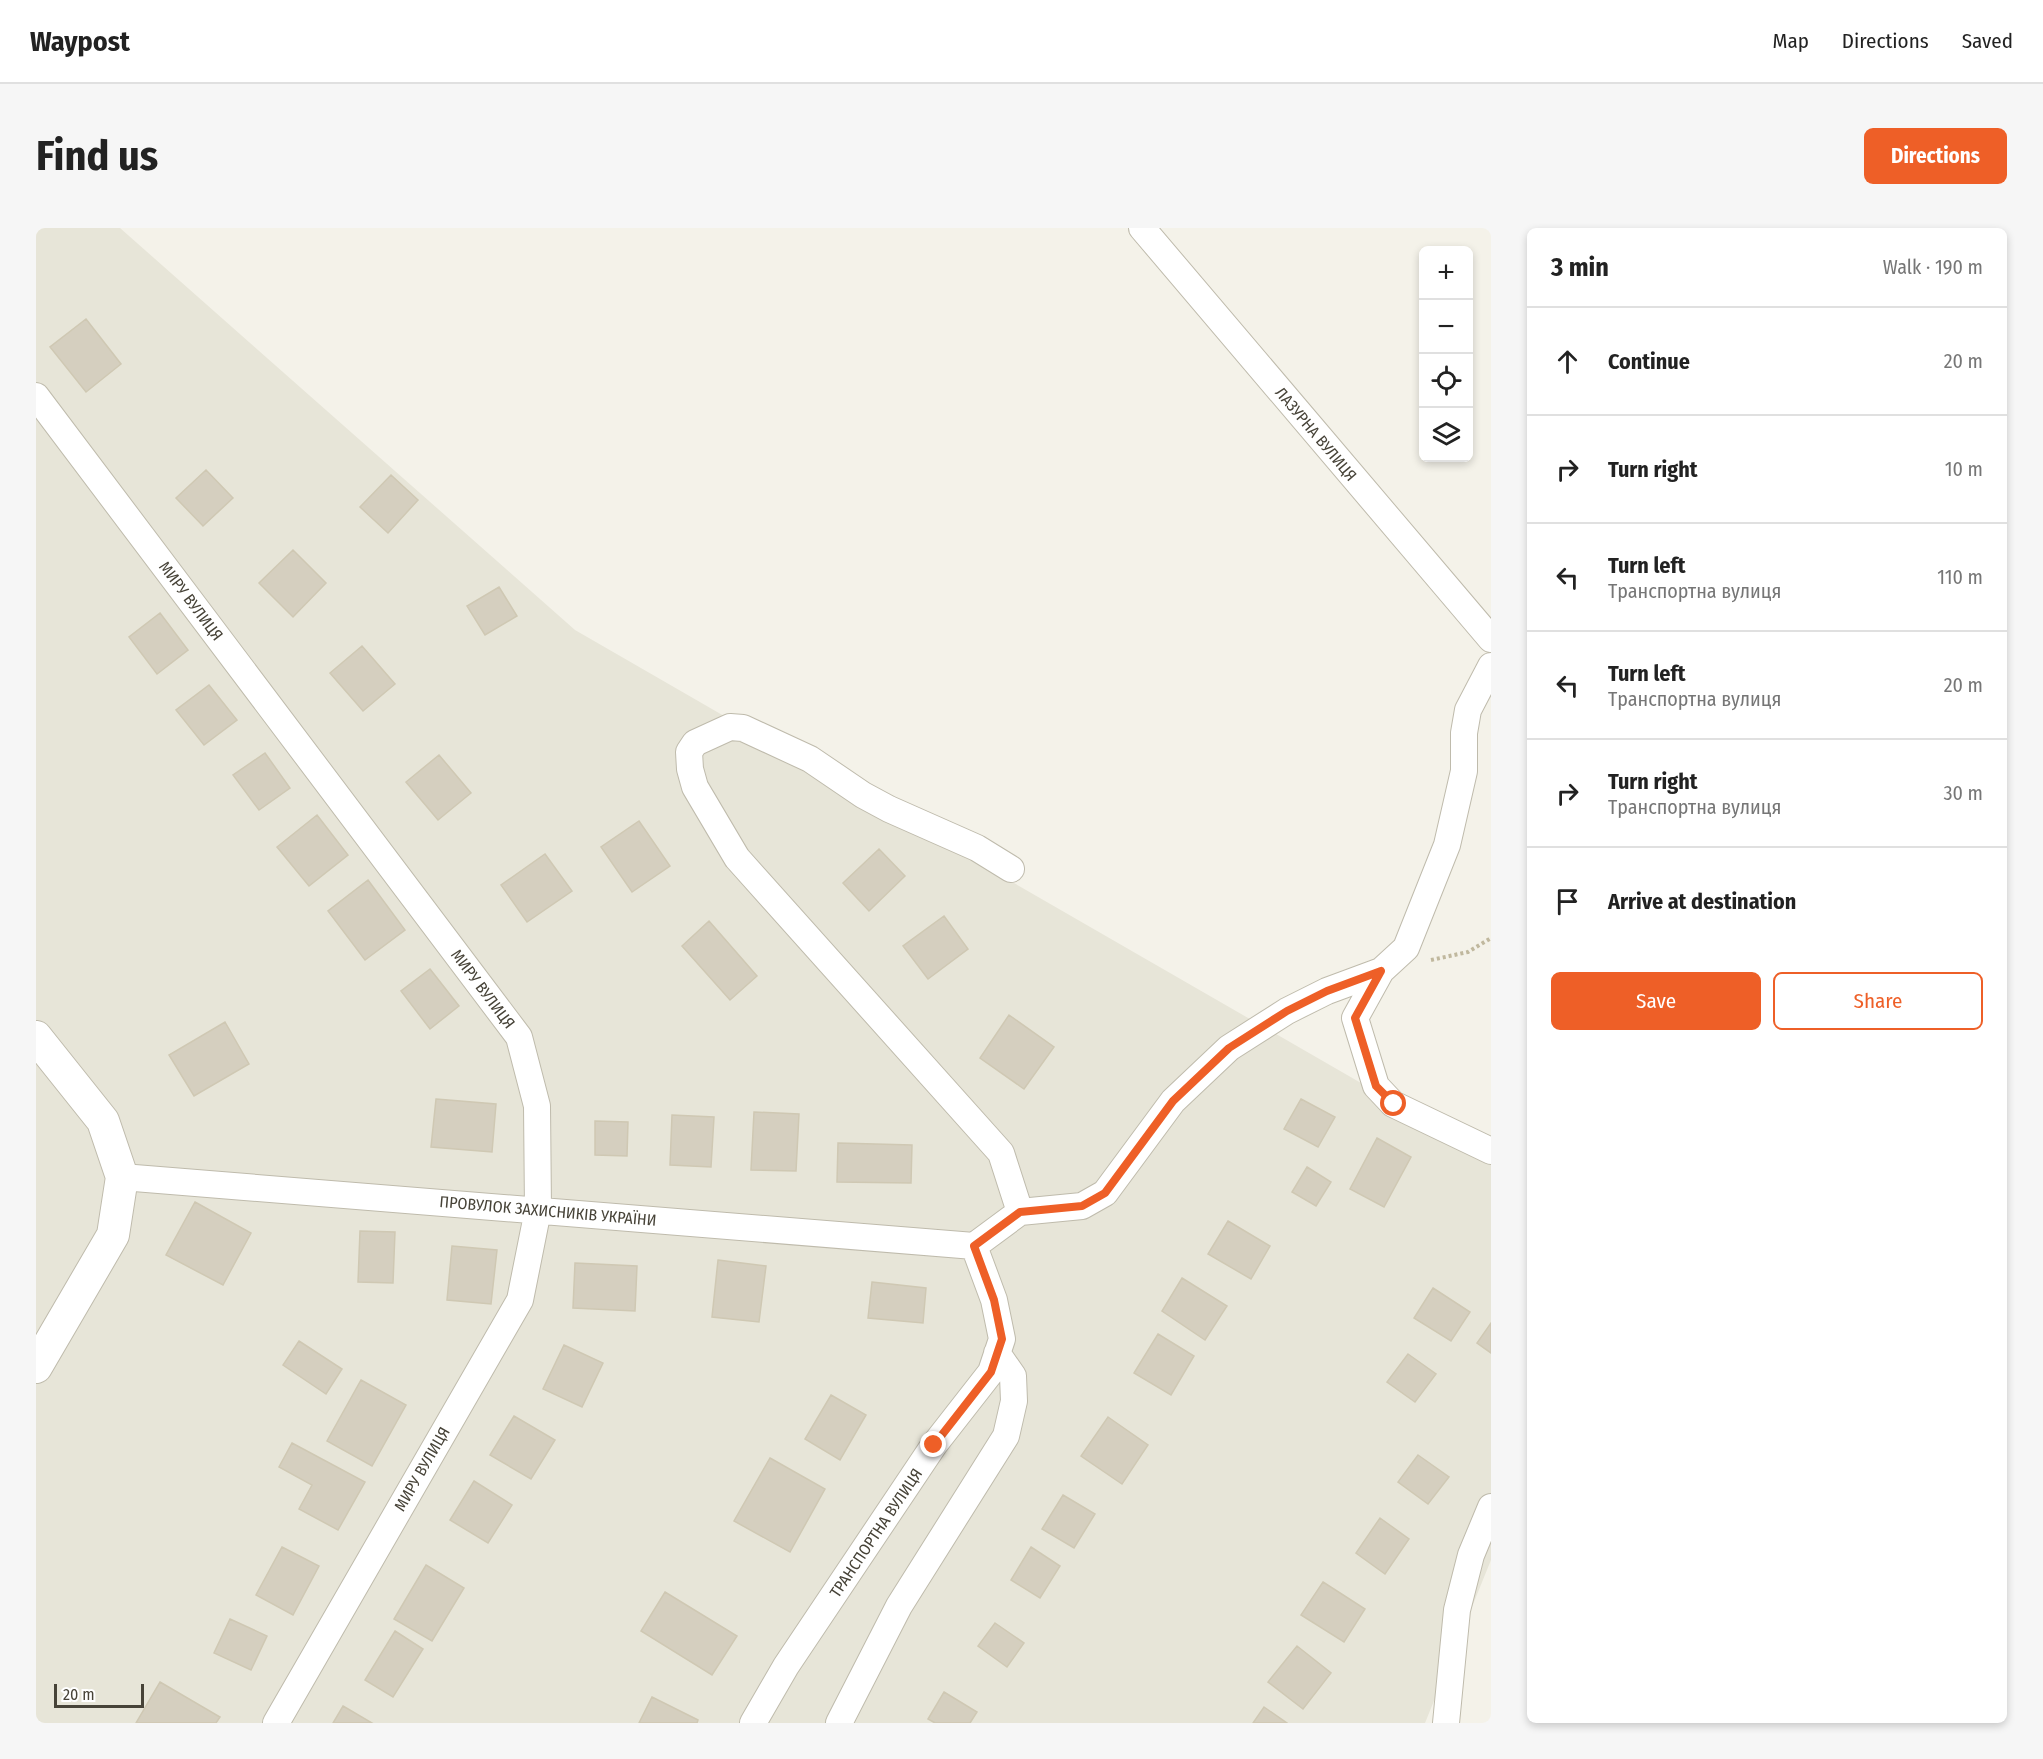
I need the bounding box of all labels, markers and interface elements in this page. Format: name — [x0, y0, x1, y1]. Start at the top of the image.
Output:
text: Waypost — [30, 25, 130, 58]
text: Map — [1772, 28, 1809, 54]
text: Directions — [1842, 28, 1929, 54]
text: Saved — [1962, 28, 2013, 54]
button: Directions — [1864, 128, 2007, 184]
text: Find us — [36, 131, 158, 181]
map controls — [1419, 246, 1473, 462]
button: + — [1419, 246, 1473, 300]
text: 3 min — [1551, 252, 1609, 283]
text: Walk · 190 m — [1883, 255, 1983, 279]
button: − — [1419, 300, 1473, 354]
icon: ahead — [1551, 345, 1584, 378]
text: Continue — [1608, 348, 1690, 375]
text: 20 m — [1944, 349, 1983, 373]
button: locate — [1419, 354, 1473, 408]
street label: ЛАЗУРНА ВУЛИЦЯ — [1271, 383, 1361, 485]
button: layers — [1419, 408, 1473, 462]
icon: right — [1551, 453, 1584, 486]
text: Turn right — [1608, 456, 1697, 483]
text: 10 m — [1945, 457, 1983, 481]
text: Turn left — [1608, 552, 1686, 579]
street label: МИРУ ВУЛИЦЯ — [155, 558, 227, 644]
icon: left — [1551, 561, 1584, 594]
text: 110 m — [1937, 565, 1983, 589]
text: Транспортна вулиця — [1608, 579, 1781, 603]
text: Turn left — [1608, 660, 1686, 687]
icon: left — [1551, 669, 1584, 702]
text: 20 m — [1944, 673, 1983, 697]
text: Транспортна вулиця — [1608, 687, 1781, 711]
text: Turn right — [1608, 768, 1697, 795]
icon: right — [1551, 777, 1584, 810]
text: 30 m — [1943, 781, 1983, 805]
text: Транспортна вулиця — [1608, 795, 1781, 819]
icon: arrive — [1551, 885, 1584, 918]
text: Arrive at destination — [1608, 888, 1796, 915]
street label: МИРУ ВУЛИЦЯ — [447, 946, 519, 1032]
button: Save — [1551, 972, 1761, 1030]
button: Share — [1773, 972, 1983, 1030]
route start — [1380, 1090, 1406, 1116]
street label: ПРОВУЛОК ЗАХИСНИКІВ УКРАЇНИ — [439, 1192, 657, 1230]
street label: МИРУ ВУЛИЦЯ — [390, 1424, 454, 1514]
route end — [920, 1431, 946, 1457]
street label: ТРАНСПОРТНА ВУЛИЦЯ — [826, 1465, 926, 1601]
scale bar — [54, 1681, 144, 1708]
text: 20 m — [63, 1685, 94, 1704]

